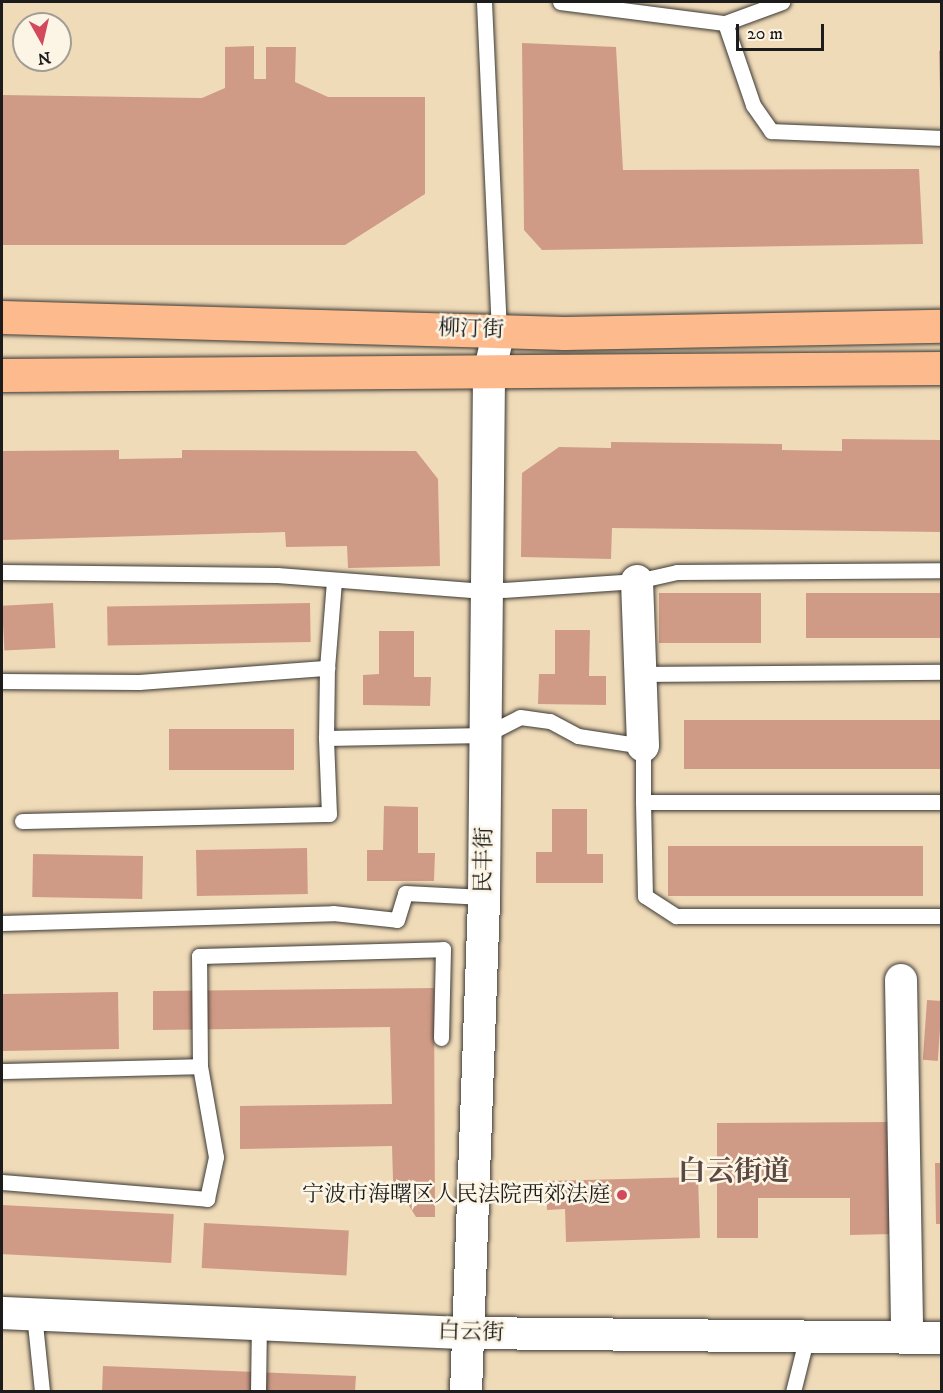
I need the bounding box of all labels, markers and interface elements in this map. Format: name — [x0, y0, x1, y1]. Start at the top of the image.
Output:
north arrow — [12, 12, 72, 72]
scale bar — [739, 12, 828, 50]
text: 20 m — [747, 23, 783, 45]
text: N — [36, 47, 52, 69]
street label: 柳汀街 — [438, 315, 504, 343]
street label: 民丰街 — [470, 827, 498, 893]
district label: 白云街道 — [678, 1155, 790, 1189]
place label: 宁波市海曙区人民法院西郊法庭 — [302, 1182, 610, 1208]
marker: 宁波市海曙区人民法院西郊法庭 — [615, 1188, 629, 1202]
street label: 白云街 — [438, 1318, 504, 1346]

